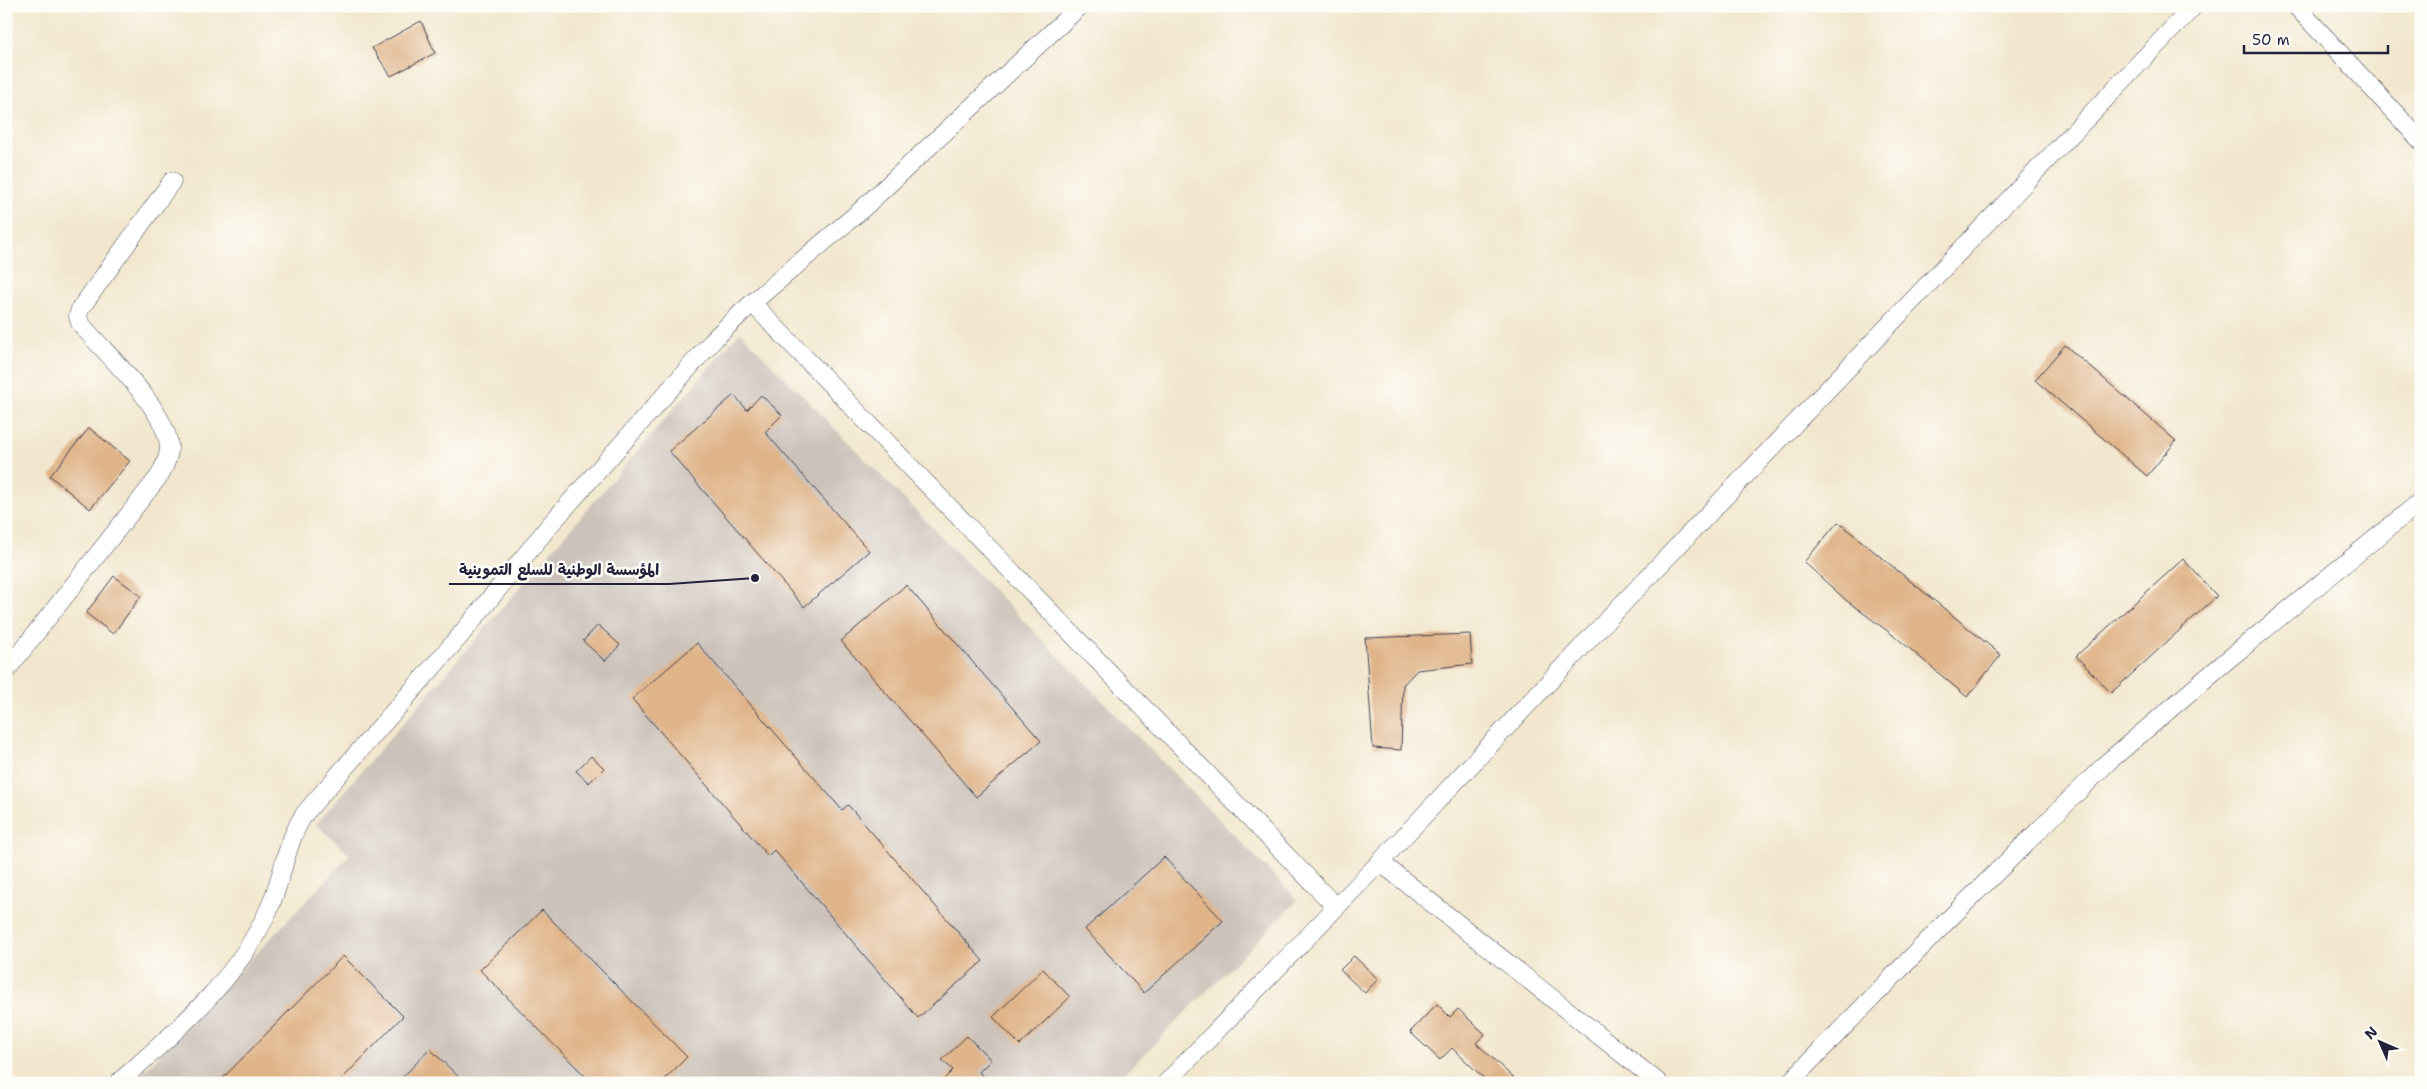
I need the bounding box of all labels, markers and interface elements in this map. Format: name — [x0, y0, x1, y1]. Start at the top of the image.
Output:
scale bar — [2244, 22, 2388, 54]
text: 50 m — [2252, 30, 2290, 50]
callout: المؤسسة الوطنية للسلع التموينية — [449, 554, 669, 584]
text: المؤسسة الوطنية للسلع التموينية — [459, 560, 659, 581]
north arrow — [2354, 1016, 2404, 1066]
text: N — [2361, 1023, 2381, 1043]

